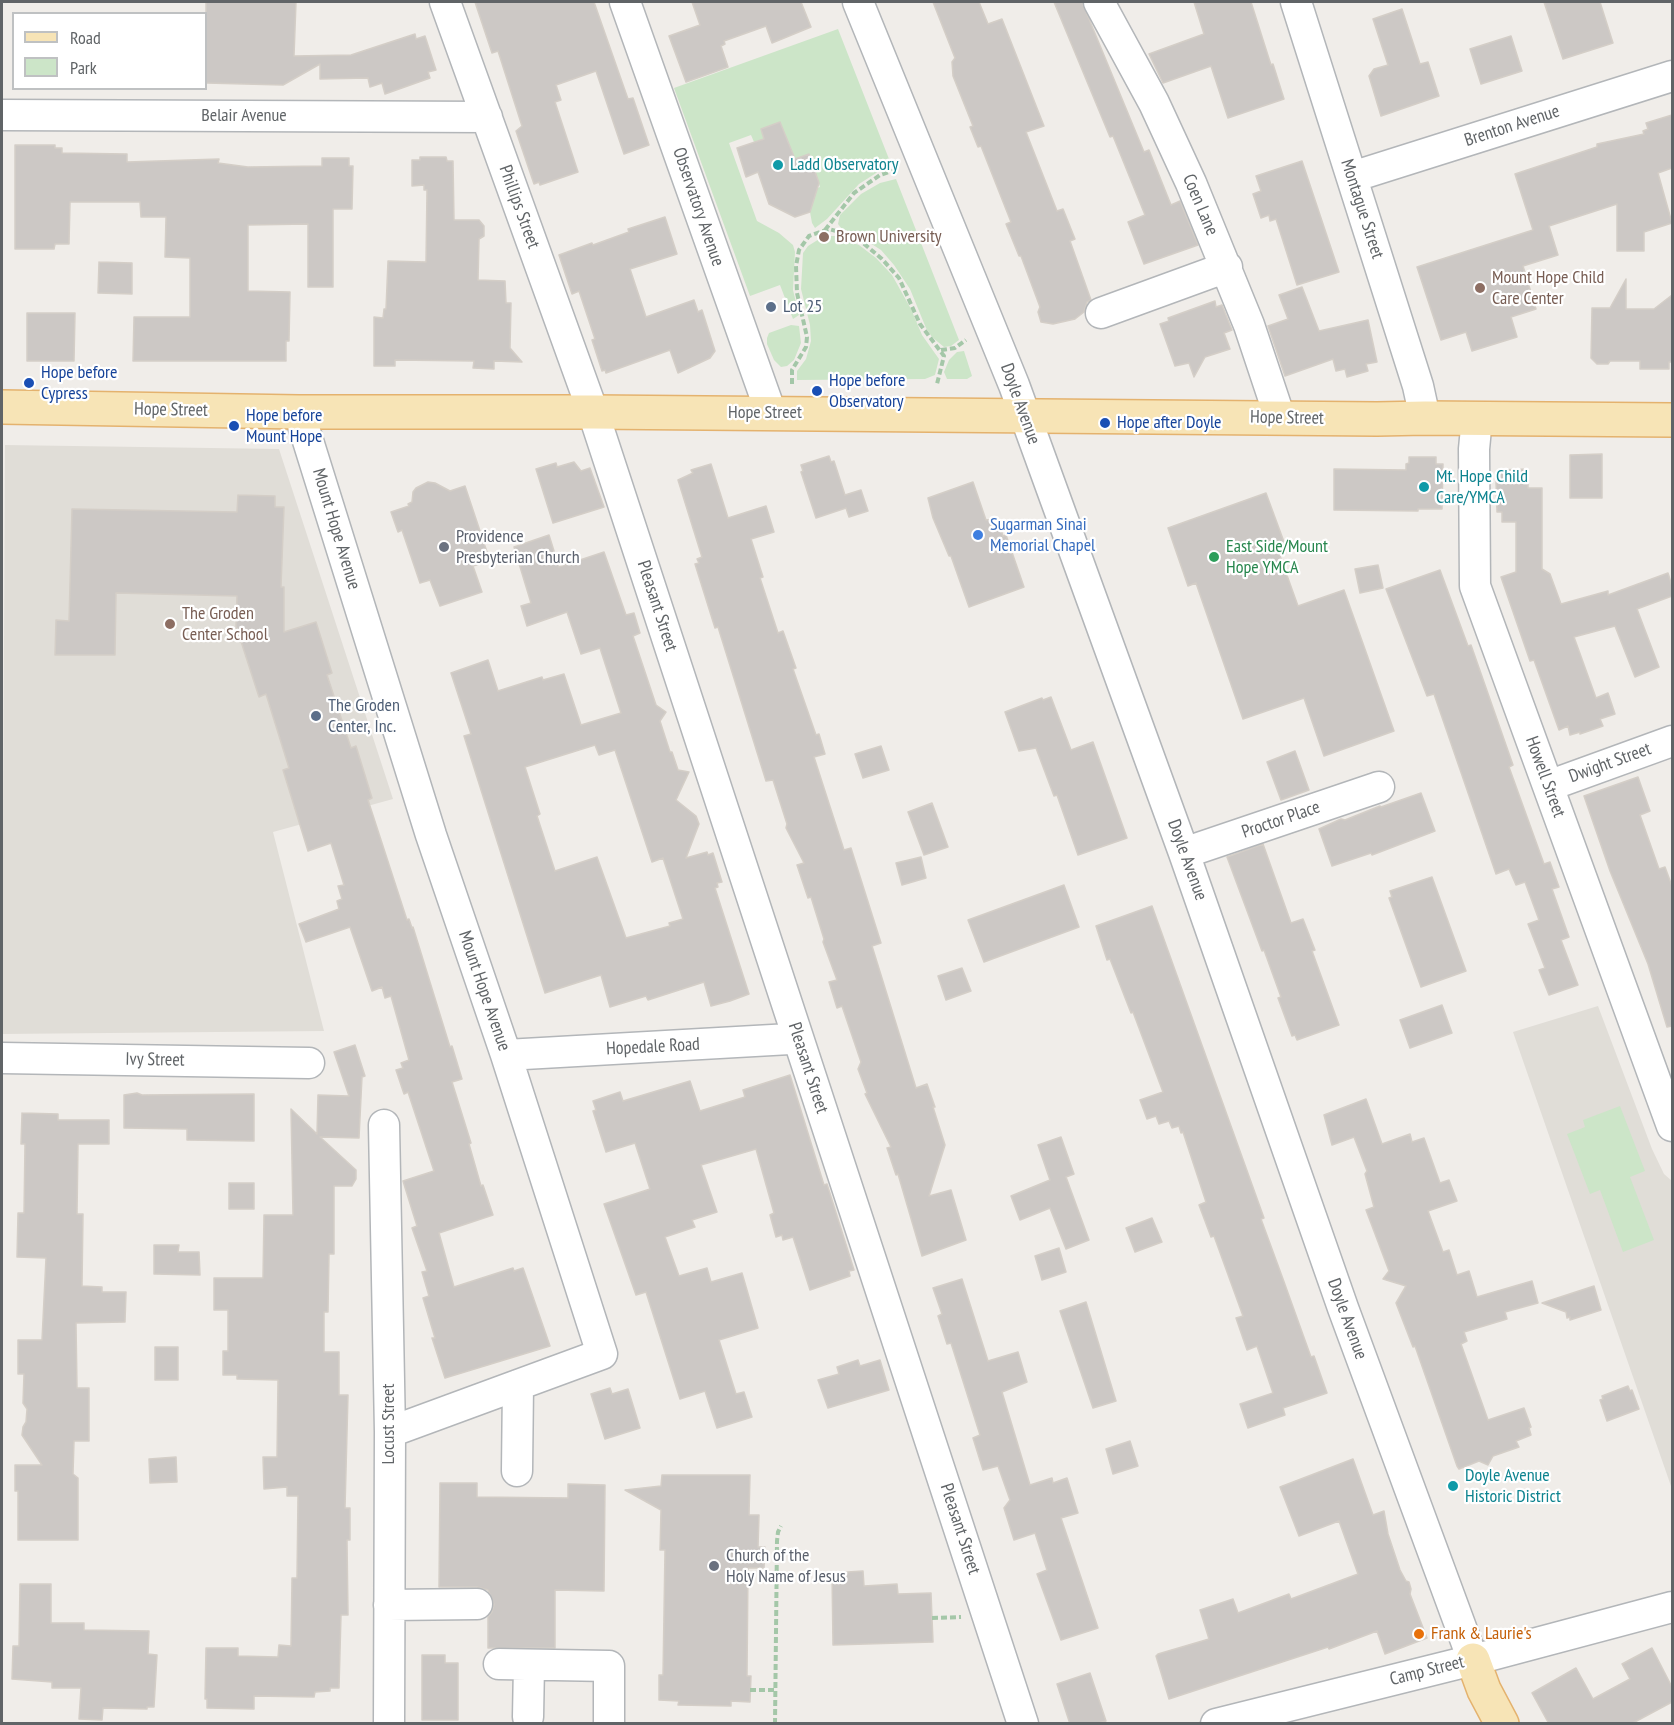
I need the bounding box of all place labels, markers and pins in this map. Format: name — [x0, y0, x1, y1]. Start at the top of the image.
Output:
place label: Ladd Observatory — [790, 154, 898, 176]
marker: Ladd Observatory — [771, 158, 785, 172]
place label: Brown University — [836, 226, 941, 248]
marker: Brown University — [817, 230, 831, 244]
place label: Mount Hope Child Care Center — [1492, 267, 1604, 310]
marker: Mount Hope Child Care Center — [1473, 281, 1487, 295]
place label: Lot 25 — [783, 296, 822, 318]
marker: Lot 25 — [764, 300, 778, 314]
place label: Hope before Cypress — [41, 362, 117, 404]
place label: Hope before Observatory — [829, 370, 905, 412]
marker: Hope before Cypress — [22, 376, 36, 390]
marker: Hope before Observatory — [810, 384, 824, 398]
place label: Hope before Mount Hope — [246, 405, 322, 448]
place label: Hope after Doyle — [1117, 412, 1222, 434]
marker: Hope after Doyle — [1098, 416, 1112, 430]
marker: Hope before Mount Hope — [227, 419, 241, 433]
place label: Mt. Hope Child Care/YMCA — [1436, 466, 1528, 508]
marker: Mt. Hope Child Care/YMCA — [1417, 480, 1431, 494]
place label: Sugarman Sinai Memorial Chapel — [990, 514, 1095, 556]
place label: Providence Presbyterian Church — [456, 526, 580, 568]
marker: Sugarman Sinai Memorial Chapel — [971, 528, 985, 542]
place label: East Side/Mount Hope YMCA — [1226, 536, 1328, 578]
marker: Providence Presbyterian Church — [437, 540, 451, 554]
marker: East Side/Mount Hope YMCA — [1207, 550, 1221, 564]
place label: The Groden Center School — [182, 603, 268, 646]
marker: The Groden Center School — [163, 617, 177, 631]
place label: The Groden Center, Inc. — [328, 695, 400, 738]
marker: The Groden Center, Inc. — [309, 709, 323, 723]
place label: Doyle Avenue Historic District — [1465, 1465, 1561, 1508]
marker: Doyle Avenue Historic District — [1446, 1479, 1460, 1493]
place label: Church of the Holy Name of Jesus — [726, 1545, 846, 1588]
marker: Church of the Holy Name of Jesus — [707, 1559, 721, 1573]
place label: Frank & Laurie's — [1431, 1623, 1532, 1645]
marker: Frank & Laurie's — [1412, 1627, 1426, 1641]

